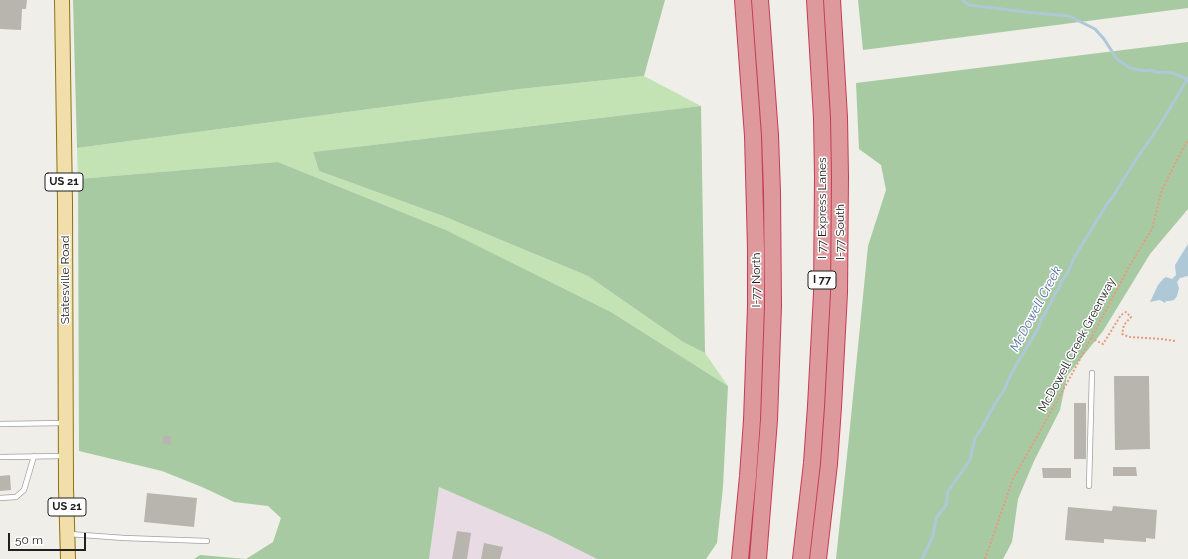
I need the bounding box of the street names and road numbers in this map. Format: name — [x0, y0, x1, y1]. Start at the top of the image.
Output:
street label: I 77 Express Lanes — [815, 157, 829, 259]
road number: US 21 — [45, 173, 83, 191]
street label: I-77 South — [833, 204, 847, 260]
street label: Statesville Road — [58, 236, 72, 324]
street label: I-77 North — [749, 252, 763, 308]
road number: I 77 — [808, 271, 836, 289]
street label: McDowell Creek Greenway — [1035, 275, 1119, 415]
road number: US 21 — [48, 498, 86, 516]

